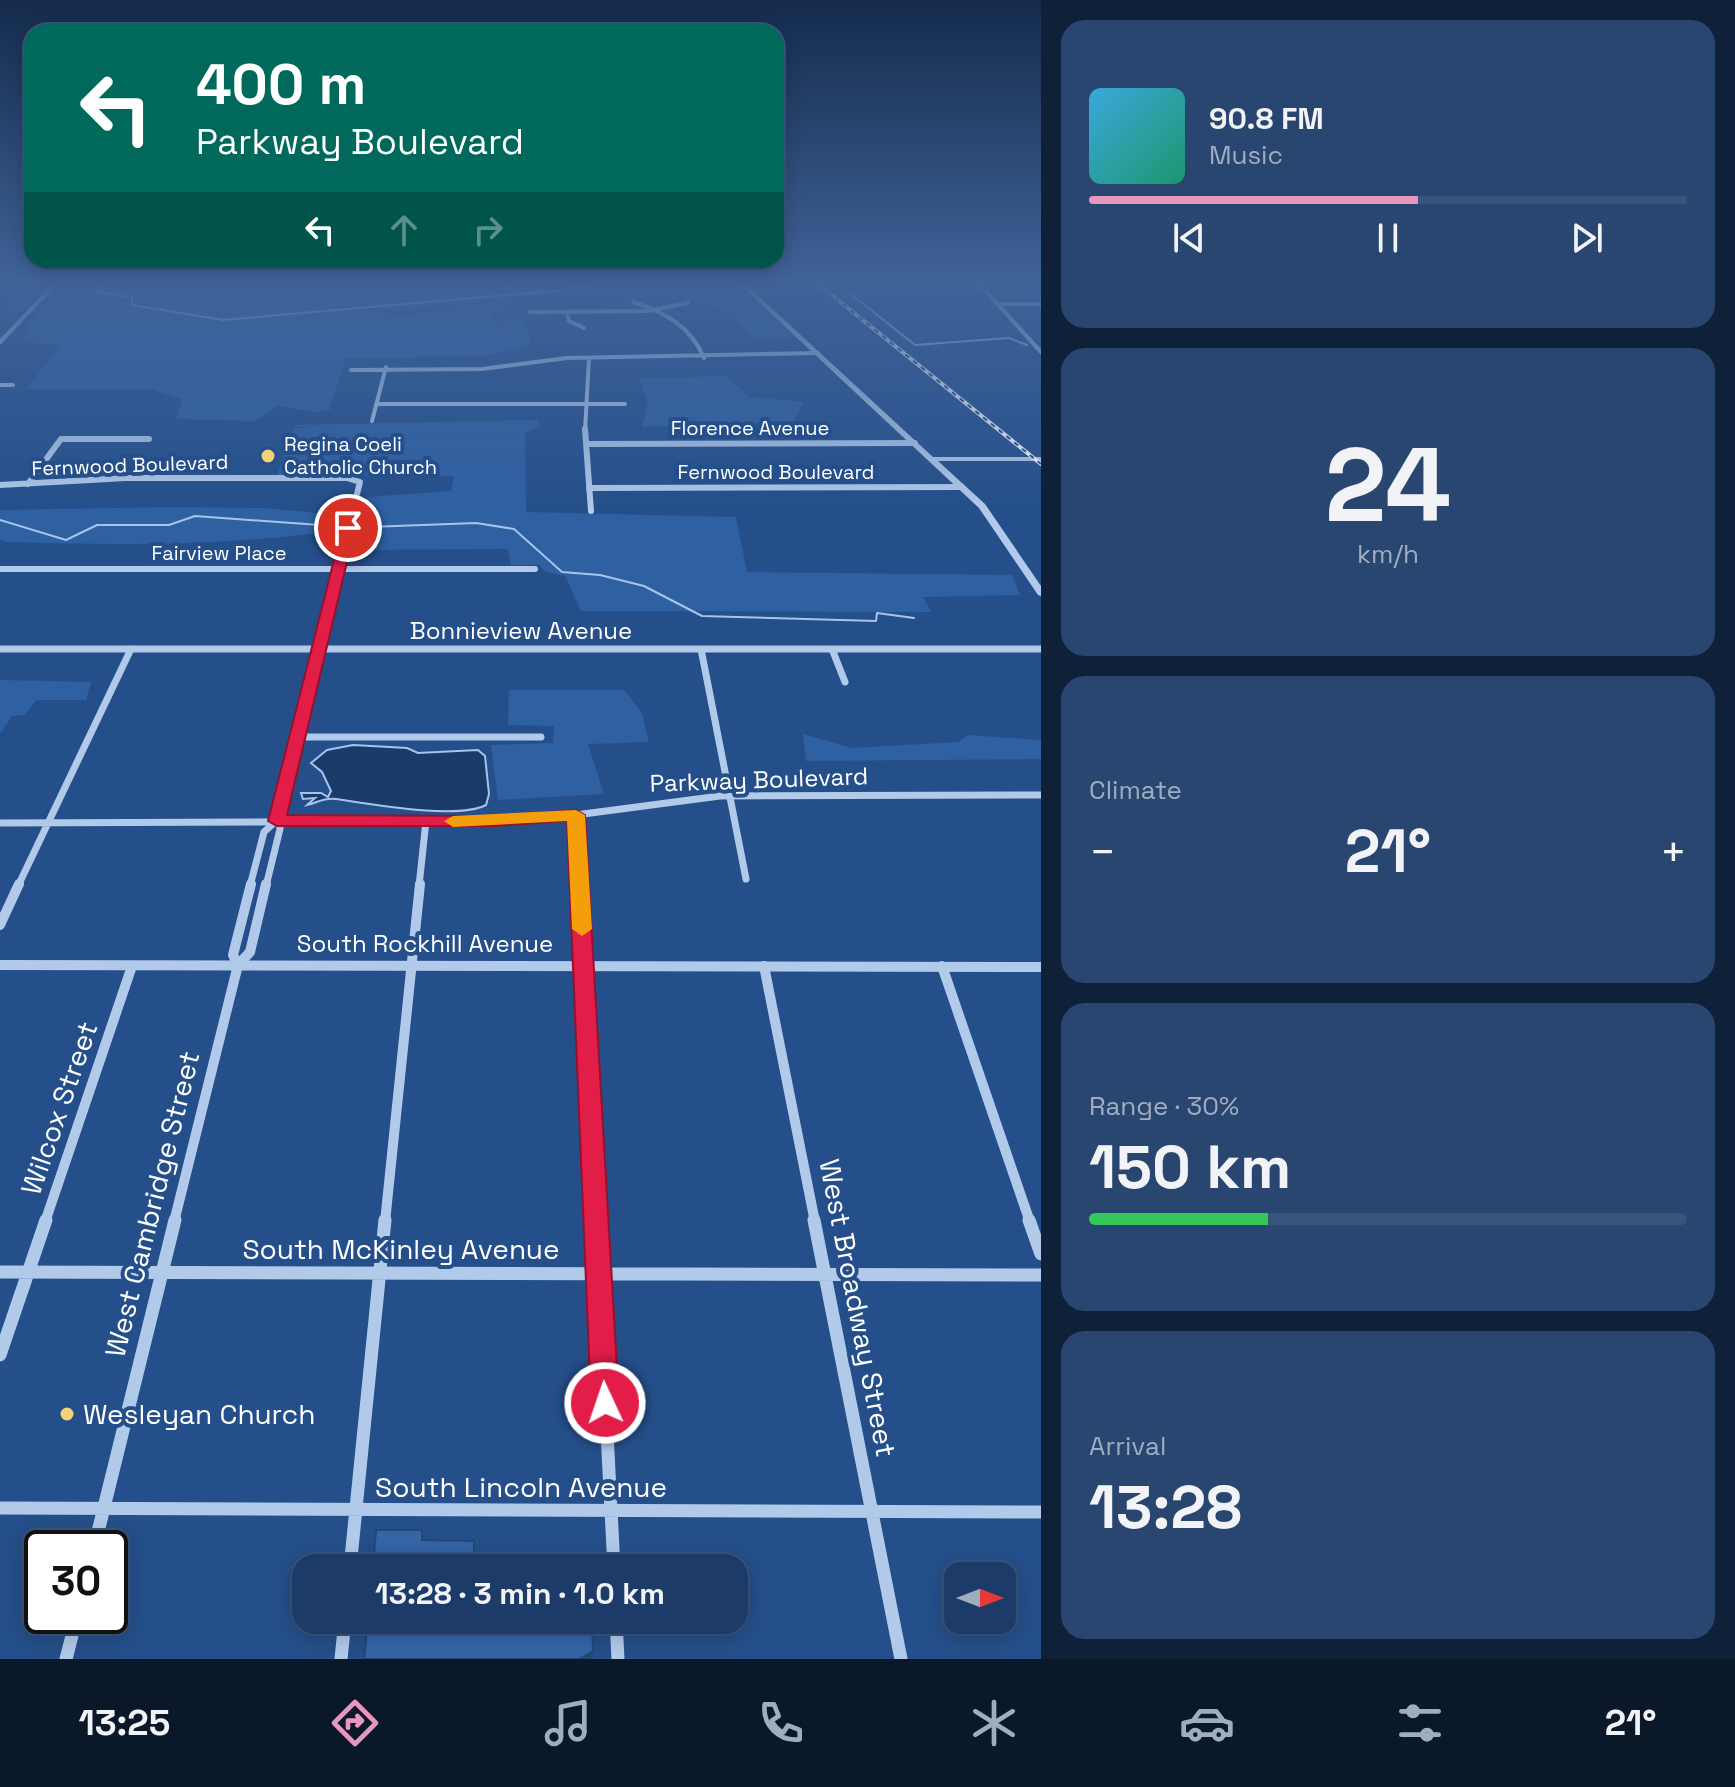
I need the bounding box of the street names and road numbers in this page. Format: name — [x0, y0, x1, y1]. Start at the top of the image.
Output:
street label: Florence Avenue — [671, 415, 829, 441]
street label: Fernwood Boulevard — [31, 449, 229, 481]
street label: Fernwood Boulevard — [678, 459, 874, 485]
street label: Fairview Place — [151, 540, 287, 566]
street label: Bonnieview Avenue — [410, 615, 632, 646]
street label: Parkway Boulevard — [649, 760, 869, 799]
street label: South Rockhill Avenue — [297, 928, 553, 959]
street label: Wilcox Street — [13, 1017, 105, 1199]
street label: West Cambridge Street — [97, 1047, 207, 1361]
street label: West Broadway Street — [811, 1156, 905, 1460]
street label: South McKinley Avenue — [242, 1231, 560, 1267]
street label: South Lincoln Avenue — [375, 1469, 667, 1505]

